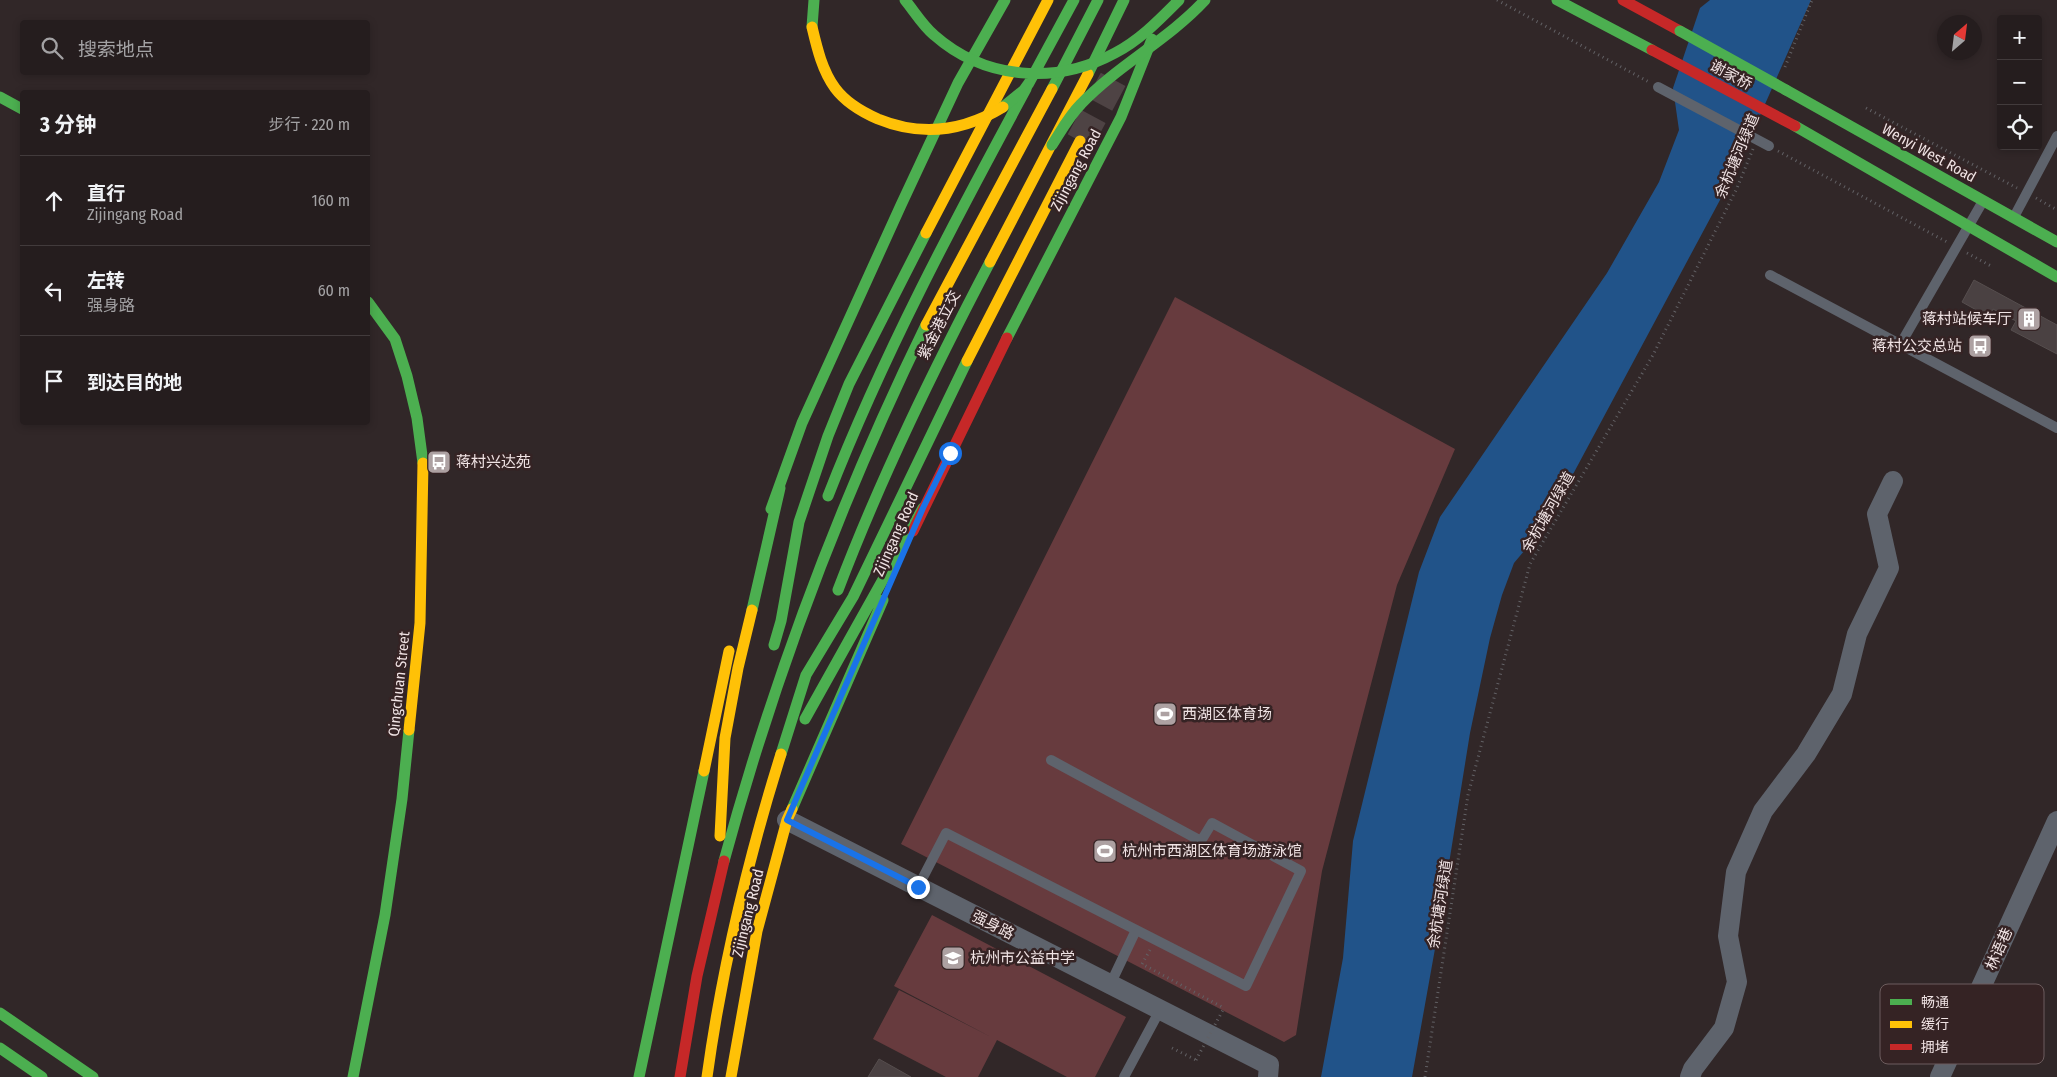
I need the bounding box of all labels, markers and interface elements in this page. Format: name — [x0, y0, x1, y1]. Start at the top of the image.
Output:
north arrow — [1937, 15, 1982, 60]
map controls — [1997, 15, 2042, 150]
button: + — [1997, 15, 2042, 60]
search box — [20, 20, 370, 75]
icon: search — [38, 34, 66, 62]
text: 搜索地点 — [78, 38, 154, 61]
street label: 谢家桥 — [1707, 56, 1755, 94]
button: − — [1997, 60, 2042, 105]
button: locate — [1997, 105, 2042, 150]
street label: 余杭塘河绿道 — [1711, 111, 1763, 201]
text: 3 分钟 — [40, 112, 96, 138]
text: 步行 · 220 m — [269, 115, 350, 134]
street label: Wenyi West Road — [1879, 120, 1979, 186]
street label: Zijingang Road — [1047, 126, 1105, 214]
text: 直行 — [87, 182, 125, 205]
icon: ahead — [40, 187, 68, 215]
text: 160 m — [311, 191, 350, 210]
text: Zijingang Road — [87, 205, 183, 224]
text: 左转 — [87, 269, 125, 292]
icon: left — [40, 277, 68, 305]
text: 60 m — [318, 281, 350, 300]
street label: 紫金港立交 — [914, 287, 964, 363]
text: 强身路 — [87, 296, 135, 315]
building icon: 蒋村站候车厅 — [2016, 306, 2042, 332]
place label: 蒋村站候车厅 — [1922, 310, 2012, 328]
bus stop icon: 蒋村公交总站 — [1967, 333, 1993, 359]
place label: 蒋村公交总站 — [1872, 337, 1962, 355]
icon: arrive — [40, 367, 68, 395]
text: 到达目的地 — [87, 371, 182, 394]
route start — [939, 442, 962, 465]
bus stop icon: 蒋村兴达苑 — [426, 449, 452, 475]
place label: 蒋村兴达苑 — [456, 453, 531, 471]
street label: 余杭塘河绿道 — [1518, 469, 1578, 555]
street label: Zijingang Road — [869, 489, 923, 579]
street label: Qingchuan Street — [385, 630, 413, 738]
sports icon: 西湖区体育场 — [1152, 701, 1178, 727]
place label: 西湖区体育场 — [1182, 705, 1272, 723]
sports icon: 杭州市西湖区体育场游泳馆 — [1092, 838, 1118, 864]
place label: 杭州市西湖区体育场游泳馆 — [1122, 842, 1302, 860]
street label: 余杭塘河绿道 — [1424, 858, 1456, 950]
street label: Zijingang Road — [728, 867, 768, 959]
route end — [907, 876, 930, 899]
street label: 强身路 — [969, 907, 1017, 943]
street label: 林语巷 — [1982, 925, 2016, 973]
school or university icon: 杭州市公益中学 — [940, 945, 966, 971]
place label: 杭州市公益中学 — [970, 949, 1075, 967]
legend — [1880, 984, 2044, 1064]
text: 畅通 — [1921, 994, 1949, 1011]
text: 缓行 — [1921, 1016, 1949, 1033]
text: 拥堵 — [1921, 1039, 1949, 1056]

